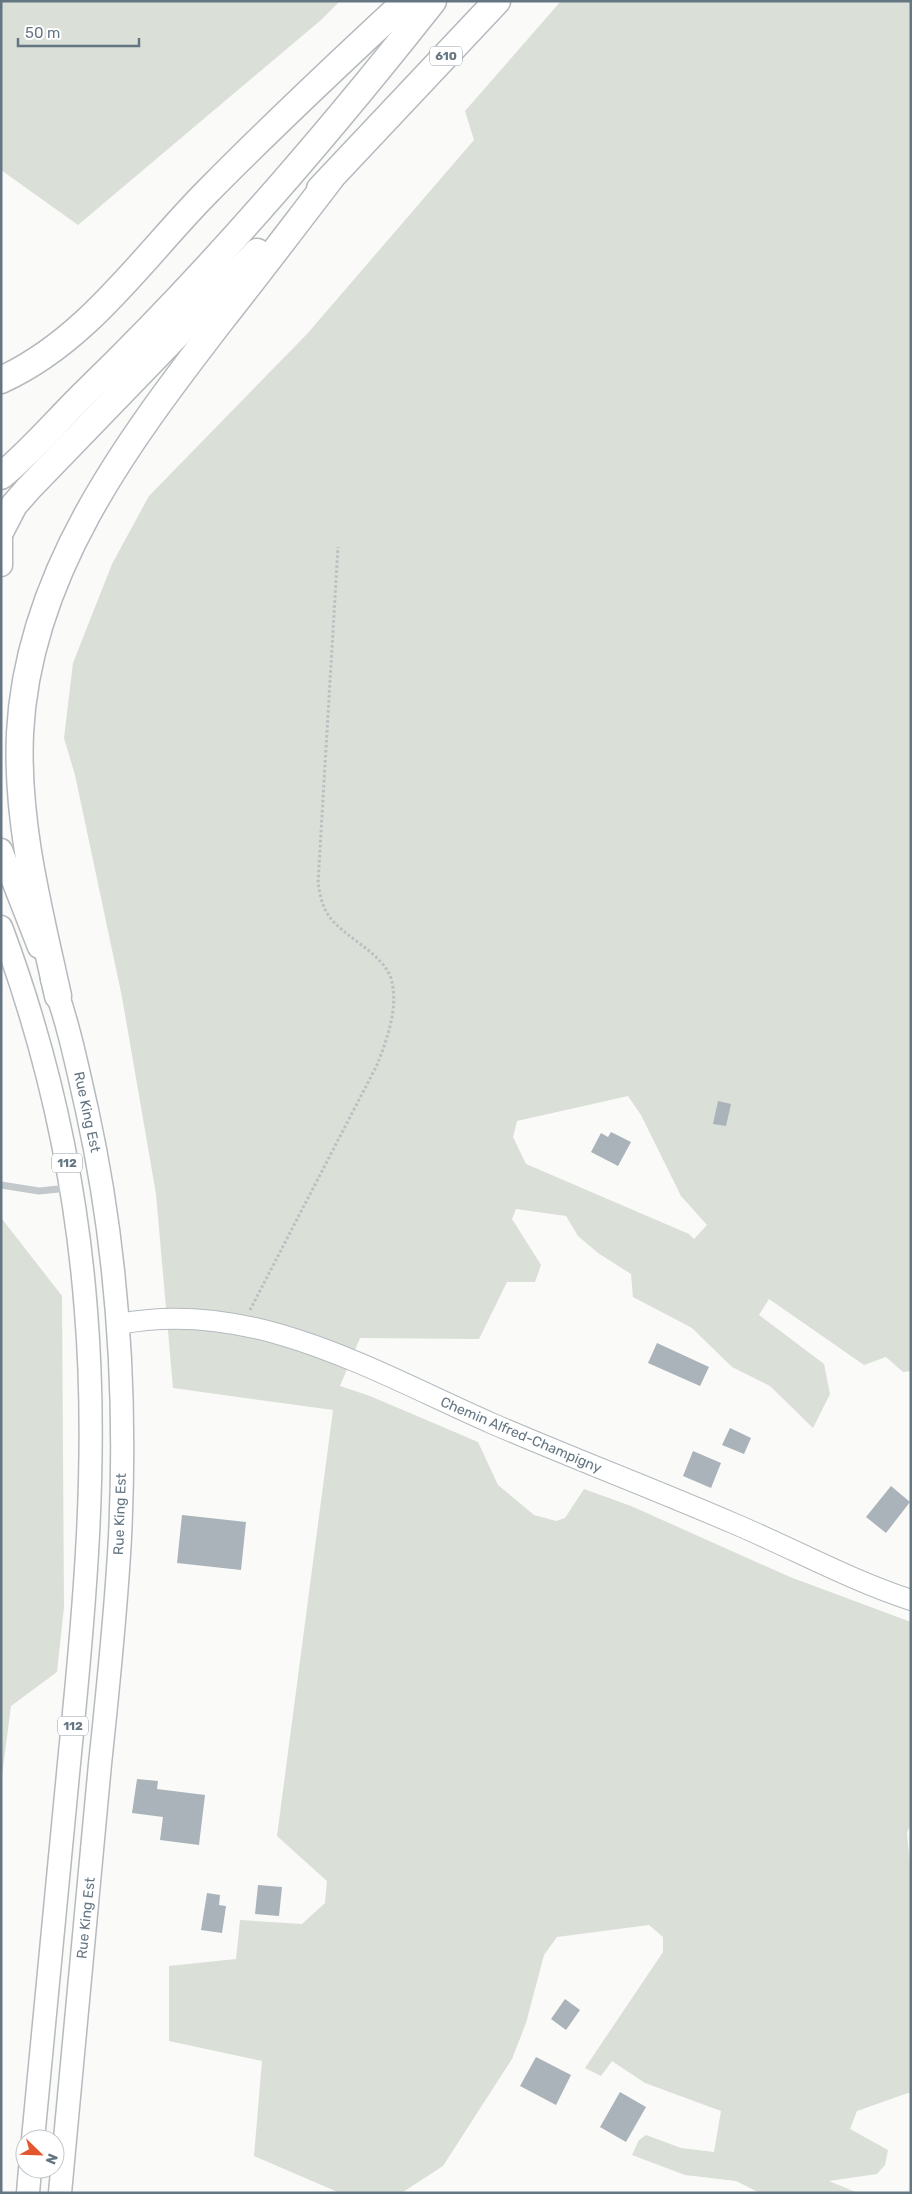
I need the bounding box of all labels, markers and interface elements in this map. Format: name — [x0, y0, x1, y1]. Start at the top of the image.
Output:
scale bar — [18, 15, 139, 47]
text: 50 m — [25, 24, 60, 42]
road number: 610 — [430, 46, 462, 66]
street label: Rue King Est — [70, 1070, 104, 1154]
road number: 112 — [52, 1154, 82, 1172]
street label: Chemin Alfred-Champigny — [438, 1393, 604, 1477]
street label: Rue King Est — [110, 1472, 130, 1555]
road number: 112 — [58, 1716, 88, 1735]
street label: Rue King Est — [73, 1876, 99, 1960]
north arrow — [15, 2129, 65, 2179]
text: N — [42, 2151, 61, 2167]

